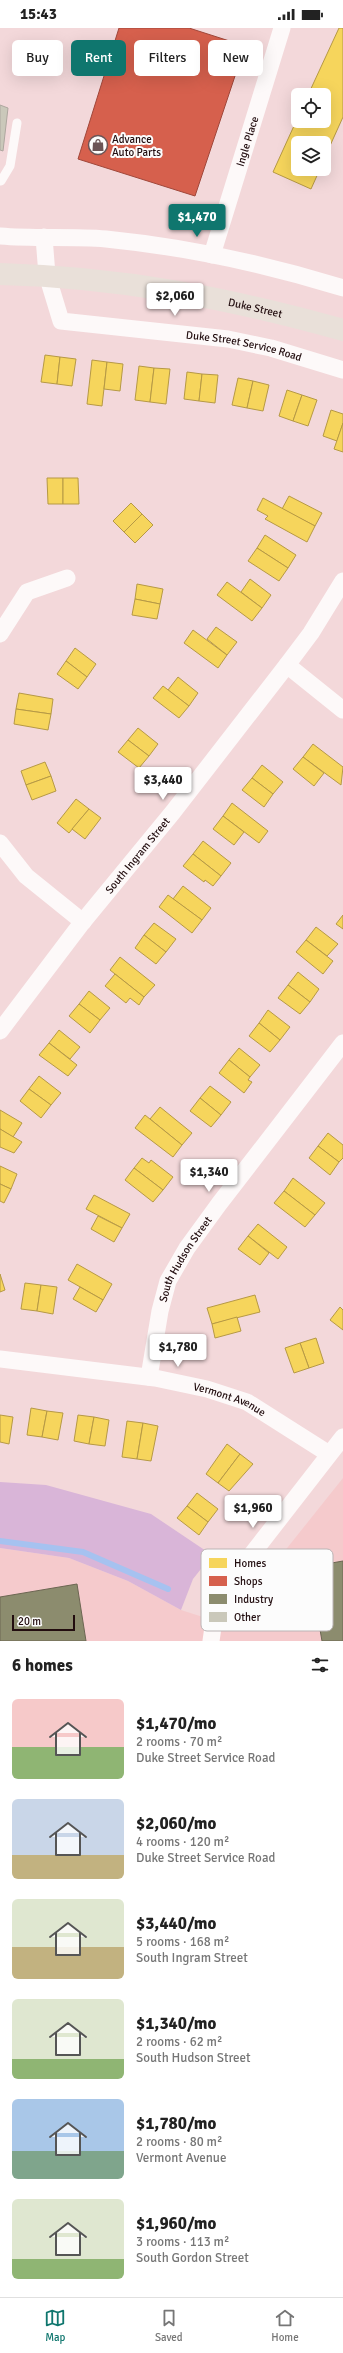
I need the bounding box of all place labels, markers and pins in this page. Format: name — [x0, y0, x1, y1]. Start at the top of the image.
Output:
place label: Advance Auto Parts — [112, 133, 161, 159]
shop icon: Advance Auto Parts — [87, 134, 109, 156]
pin: $1,470 — [164, 204, 230, 238]
pin: $2,060 — [142, 283, 208, 317]
pin: $3,440 — [130, 767, 196, 801]
pin: $1,340 — [176, 1159, 242, 1193]
pin: $1,780 — [145, 1334, 211, 1368]
pin: $1,960 — [220, 1495, 286, 1529]

